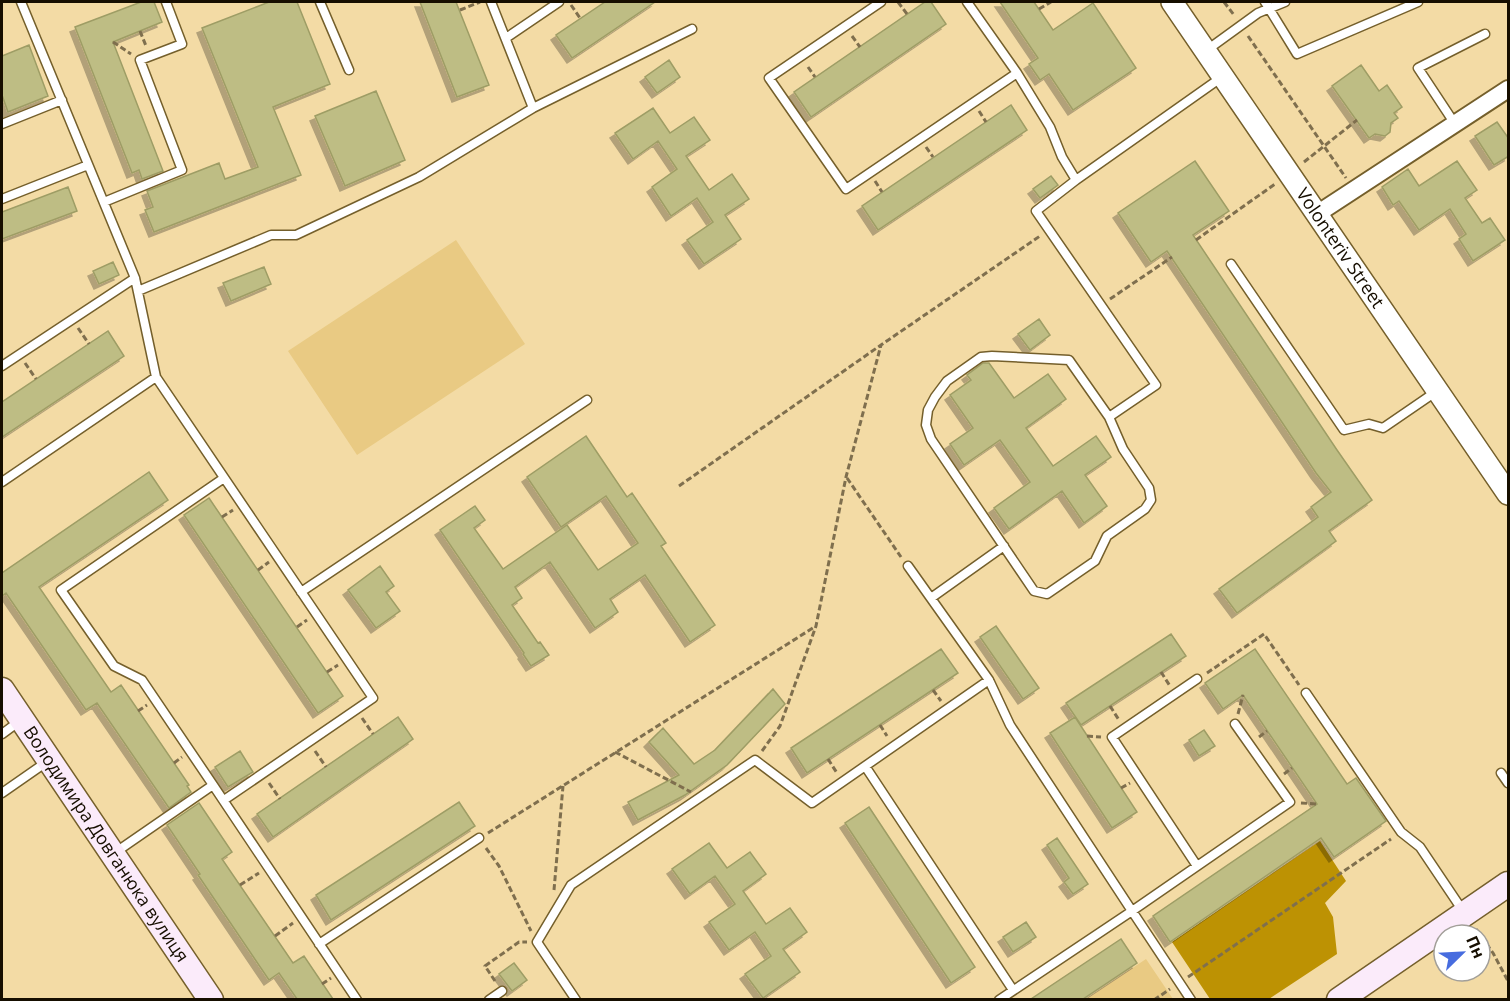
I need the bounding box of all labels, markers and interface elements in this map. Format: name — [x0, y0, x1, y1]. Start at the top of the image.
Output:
street label: Volonteriv Street — [1291, 183, 1390, 312]
street label: Володимира Довганюка вулиця — [19, 721, 195, 966]
north arrow — [1432, 923, 1492, 983]
text: Пн — [1461, 932, 1490, 962]

